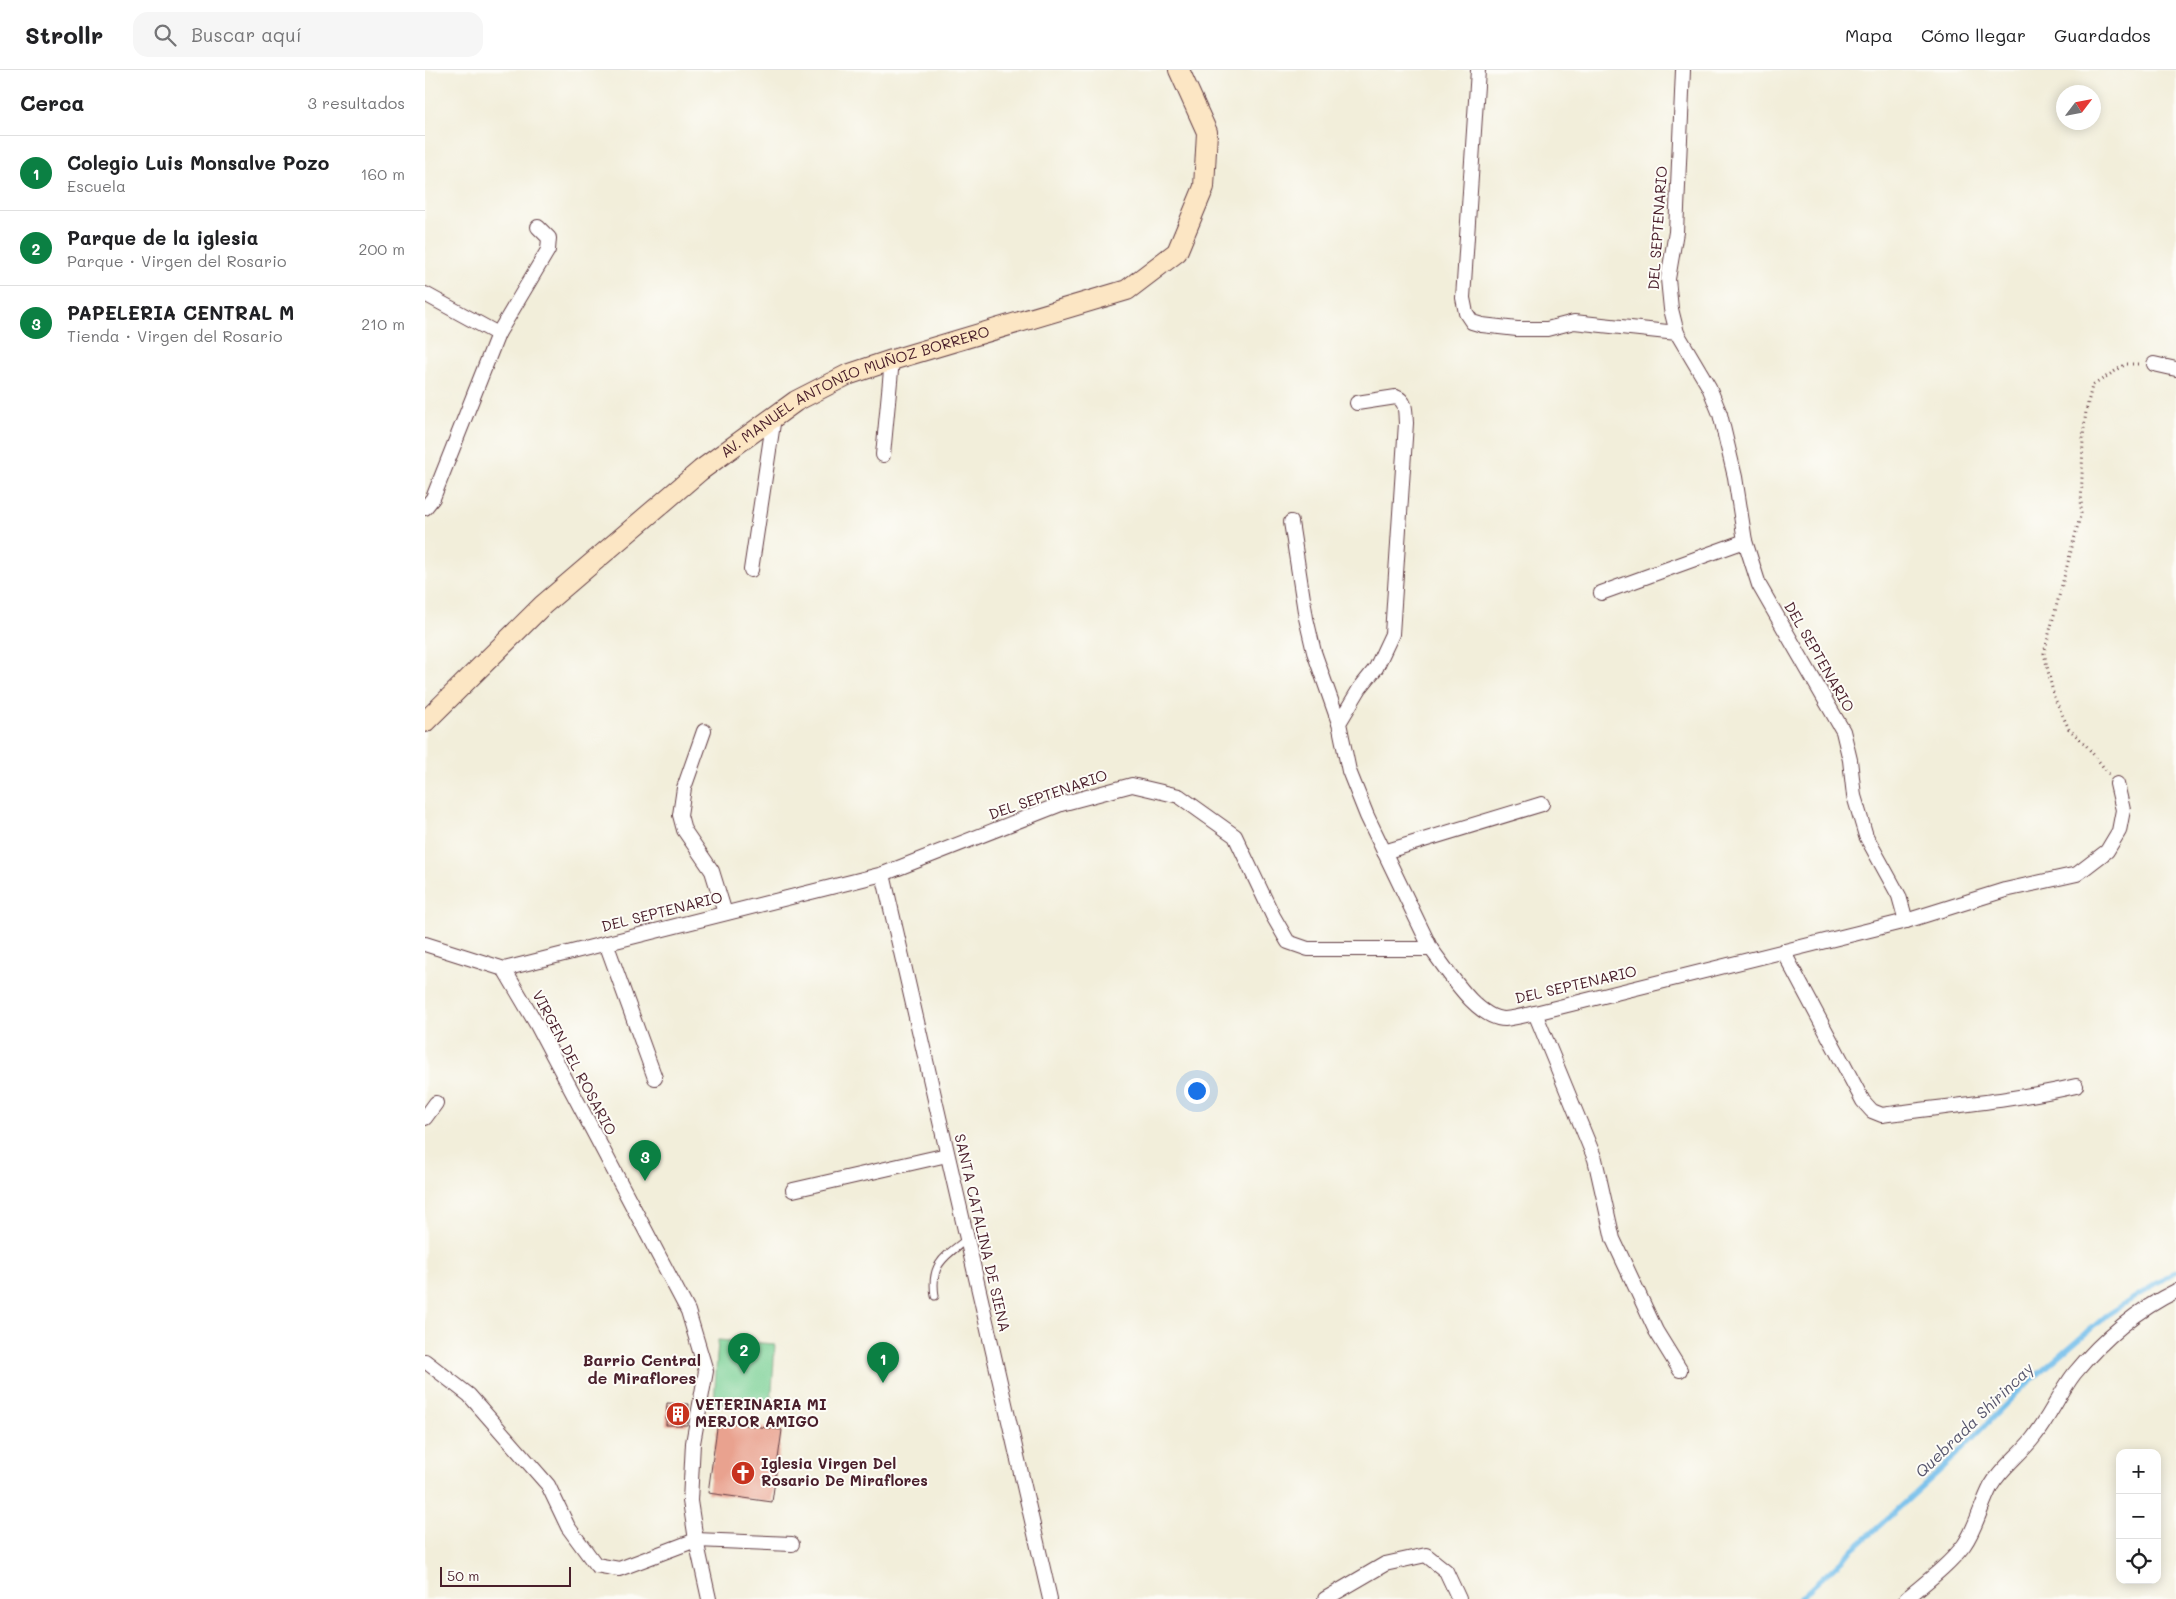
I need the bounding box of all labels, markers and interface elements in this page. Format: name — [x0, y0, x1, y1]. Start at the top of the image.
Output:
search box — [133, 12, 483, 57]
text: Strollr — [25, 19, 103, 50]
icon: search — [151, 21, 179, 49]
text: Buscar aquí — [191, 22, 302, 47]
text: Mapa — [1845, 23, 1893, 47]
text: Cómo llegar — [1921, 23, 2026, 47]
text: Guardados — [2054, 23, 2151, 47]
north arrow — [2056, 85, 2101, 130]
text: Cerca — [20, 89, 85, 116]
text: 3 resultados — [308, 92, 405, 113]
text: Colegio Luis Monsalve Pozo — [67, 150, 329, 175]
text: 1 — [32, 163, 40, 184]
text: 160 m — [360, 163, 405, 184]
street label: DEL SEPTENARIO — [1643, 165, 1671, 291]
text: Escuela — [67, 175, 126, 196]
text: Parque de la iglesia — [67, 225, 259, 250]
text: 2 — [32, 238, 40, 259]
text: 200 m — [358, 238, 405, 259]
text: Parque · Virgen del Rosario — [67, 250, 286, 271]
text: PAPELERIA CENTRAL M — [67, 300, 294, 325]
text: 3 — [31, 313, 41, 334]
text: 210 m — [361, 313, 405, 334]
street label: AV. MANUEL ANTONIO MUÑOZ BORRERO — [716, 320, 992, 462]
text: Tienda · Virgen del Rosario — [67, 325, 282, 346]
street label: DEL SEPTENARIO — [1780, 598, 1860, 715]
street label: DEL SEPTENARIO — [986, 764, 1110, 824]
street label: DEL SEPTENARIO — [599, 886, 725, 936]
street label: DEL SEPTENARIO — [1513, 960, 1639, 1008]
street label: VIRGEN DEL ROSARIO — [528, 987, 622, 1139]
your location — [1184, 1078, 1210, 1104]
street label: SANTA CATALINA DE SIENA — [950, 1132, 1016, 1334]
pin: 3 — [629, 1140, 661, 1181]
pin: 2 — [728, 1333, 760, 1374]
pin: 1 — [867, 1342, 899, 1383]
district label: Barrio Central de Miraflores — [583, 1349, 701, 1388]
water label: Quebrada Shirincay — [1910, 1357, 2038, 1482]
place label: VETERINARIA MI MERJOR AMIGO — [695, 1394, 827, 1431]
building icon: VETERINARIA MI MERJOR AMIGO — [665, 1401, 691, 1427]
map controls — [2116, 1449, 2161, 1584]
button: + — [2116, 1449, 2161, 1494]
place label: Iglesia Virgen Del Rosario De Miraflores — [761, 1453, 928, 1490]
church icon: Iglesia Virgen Del Rosario De Miraflores — [730, 1460, 756, 1486]
button: − — [2116, 1494, 2161, 1539]
button: locate — [2116, 1539, 2161, 1584]
scale bar — [440, 1564, 571, 1587]
text: 50 m — [447, 1566, 479, 1585]

